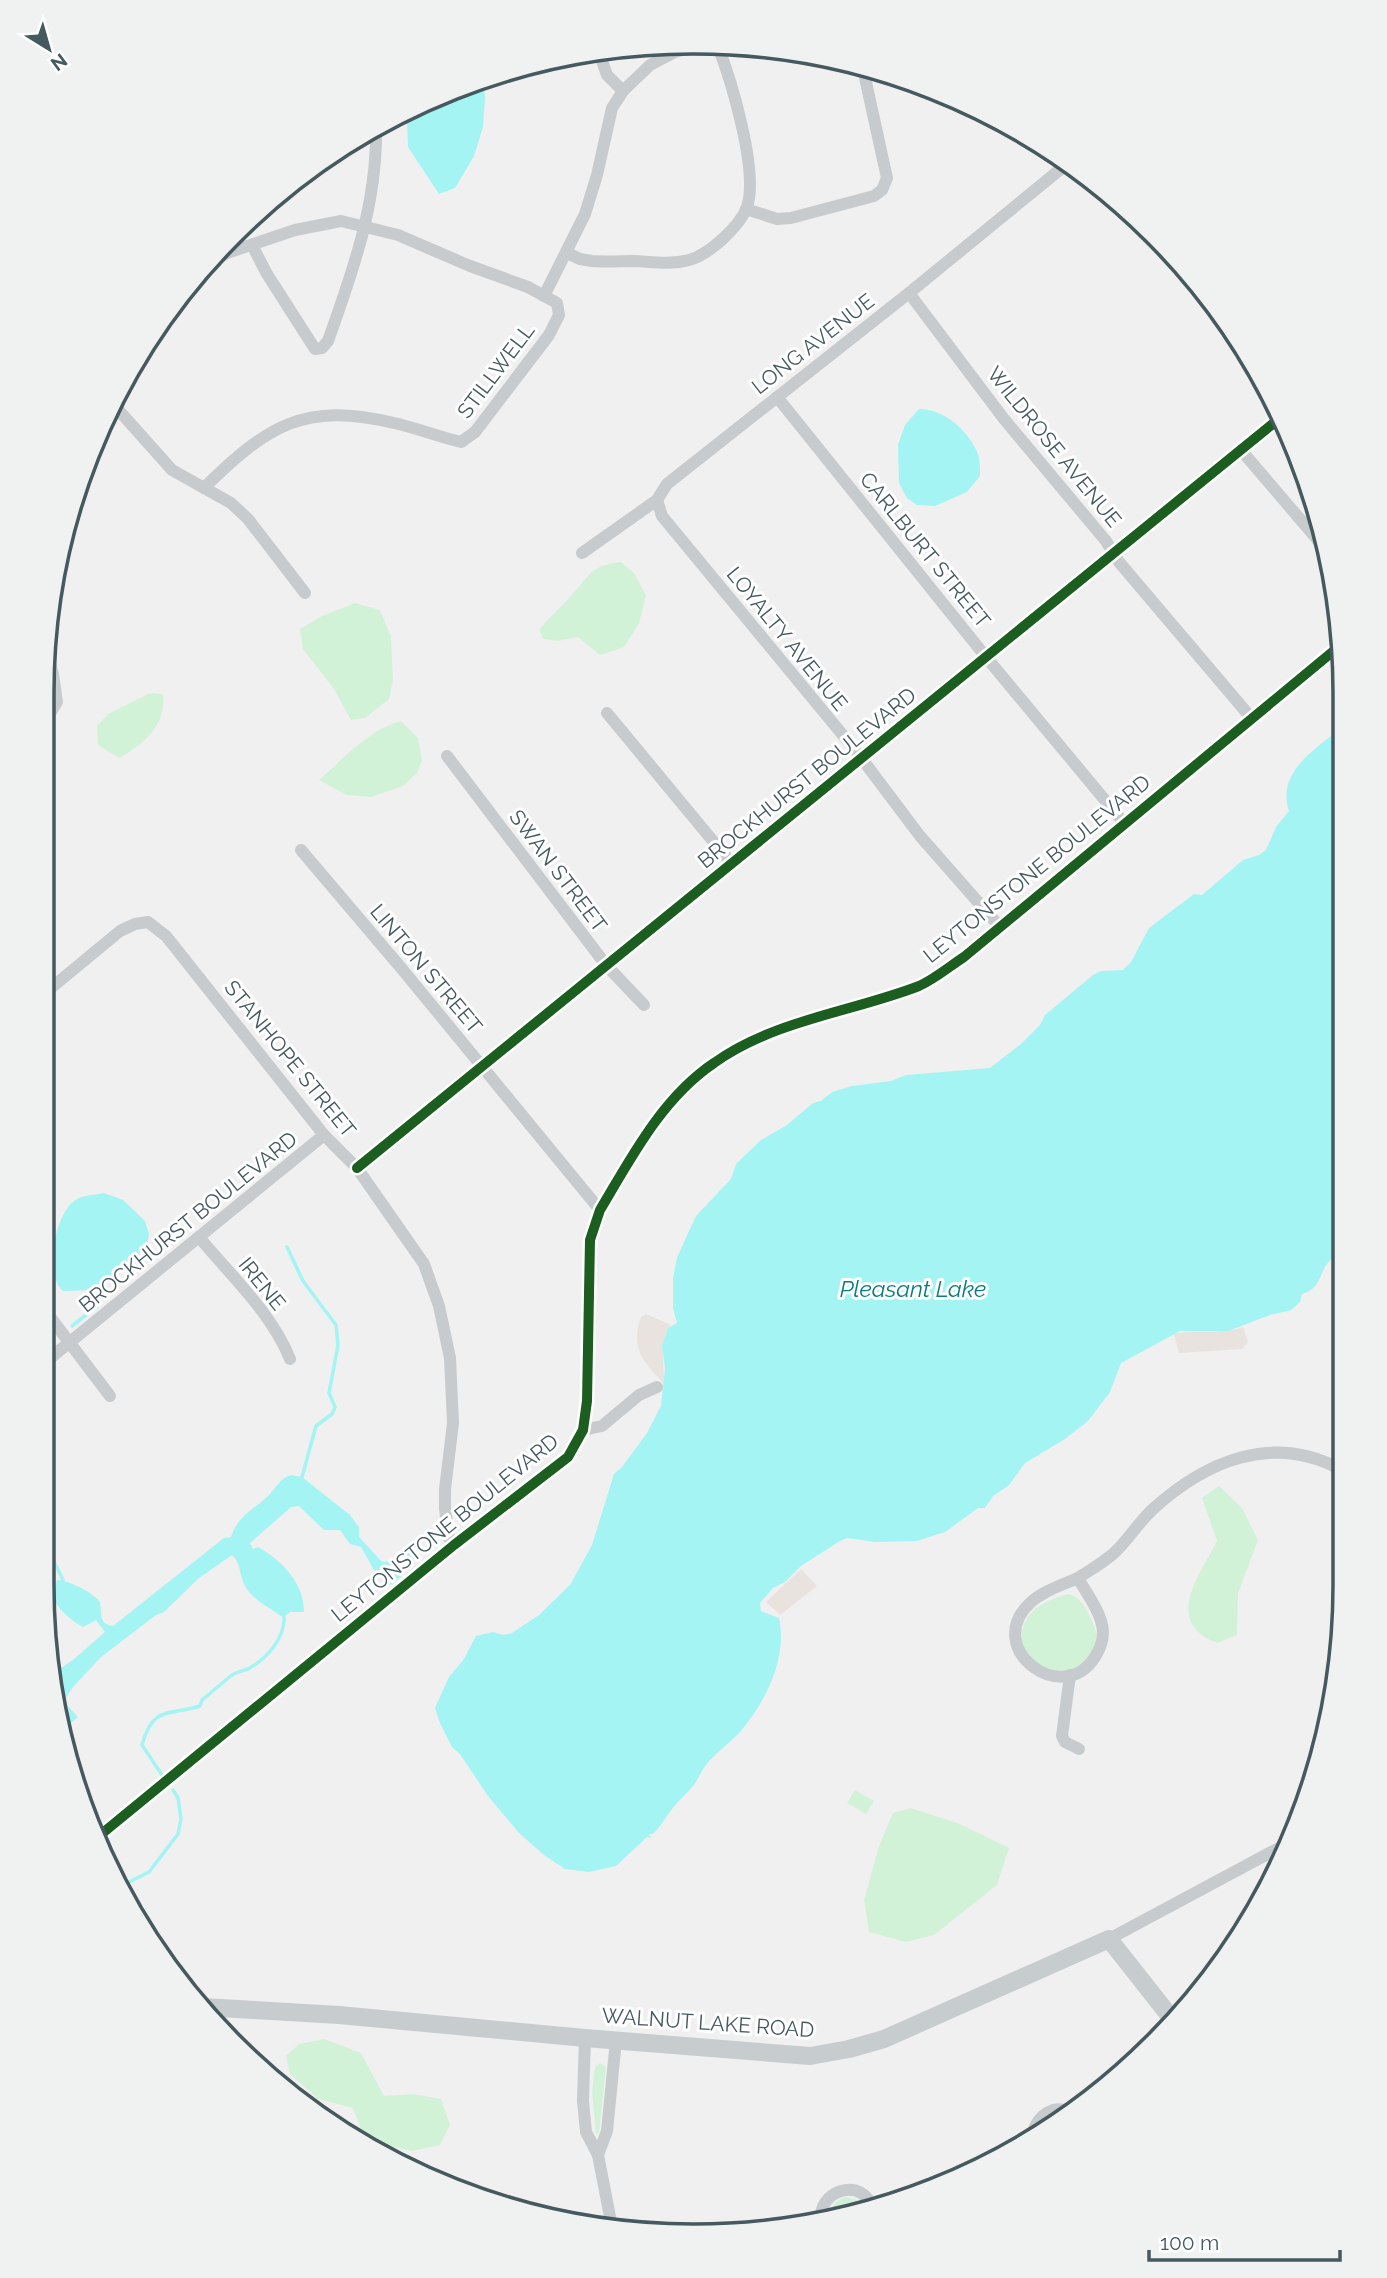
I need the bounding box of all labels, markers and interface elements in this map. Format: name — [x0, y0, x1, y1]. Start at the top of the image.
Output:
north arrow — [14, 14, 84, 84]
text: N — [47, 49, 72, 76]
street label: LONG AVENUE — [747, 288, 879, 399]
street label: STILLWELL — [452, 318, 539, 423]
street label: WILDROSE AVENUE — [982, 361, 1127, 532]
street label: CARLBURT STREET — [855, 467, 996, 633]
street label: LOYALTY AVENUE — [722, 562, 853, 716]
street label: BROCKHURST BOULEVARD — [693, 682, 921, 873]
street label: LEYTONSTONE BOULEVARD — [918, 769, 1155, 968]
street label: SWAN STREET — [504, 805, 613, 937]
street label: LINTON STREET — [365, 899, 488, 1038]
street label: STANHOPE STREET — [219, 975, 361, 1142]
street label: BROCKHURST BOULEVARD — [74, 1126, 302, 1317]
street label: IRENE — [234, 1252, 291, 1315]
water label: Pleasant Lake — [840, 1275, 986, 1302]
street label: LEYTONSTONE BOULEVARD — [326, 1428, 563, 1627]
street label: WALNUT LAKE ROAD — [601, 2003, 815, 2042]
scale bar — [1149, 2218, 1340, 2262]
text: 100 m — [1160, 2230, 1219, 2255]

